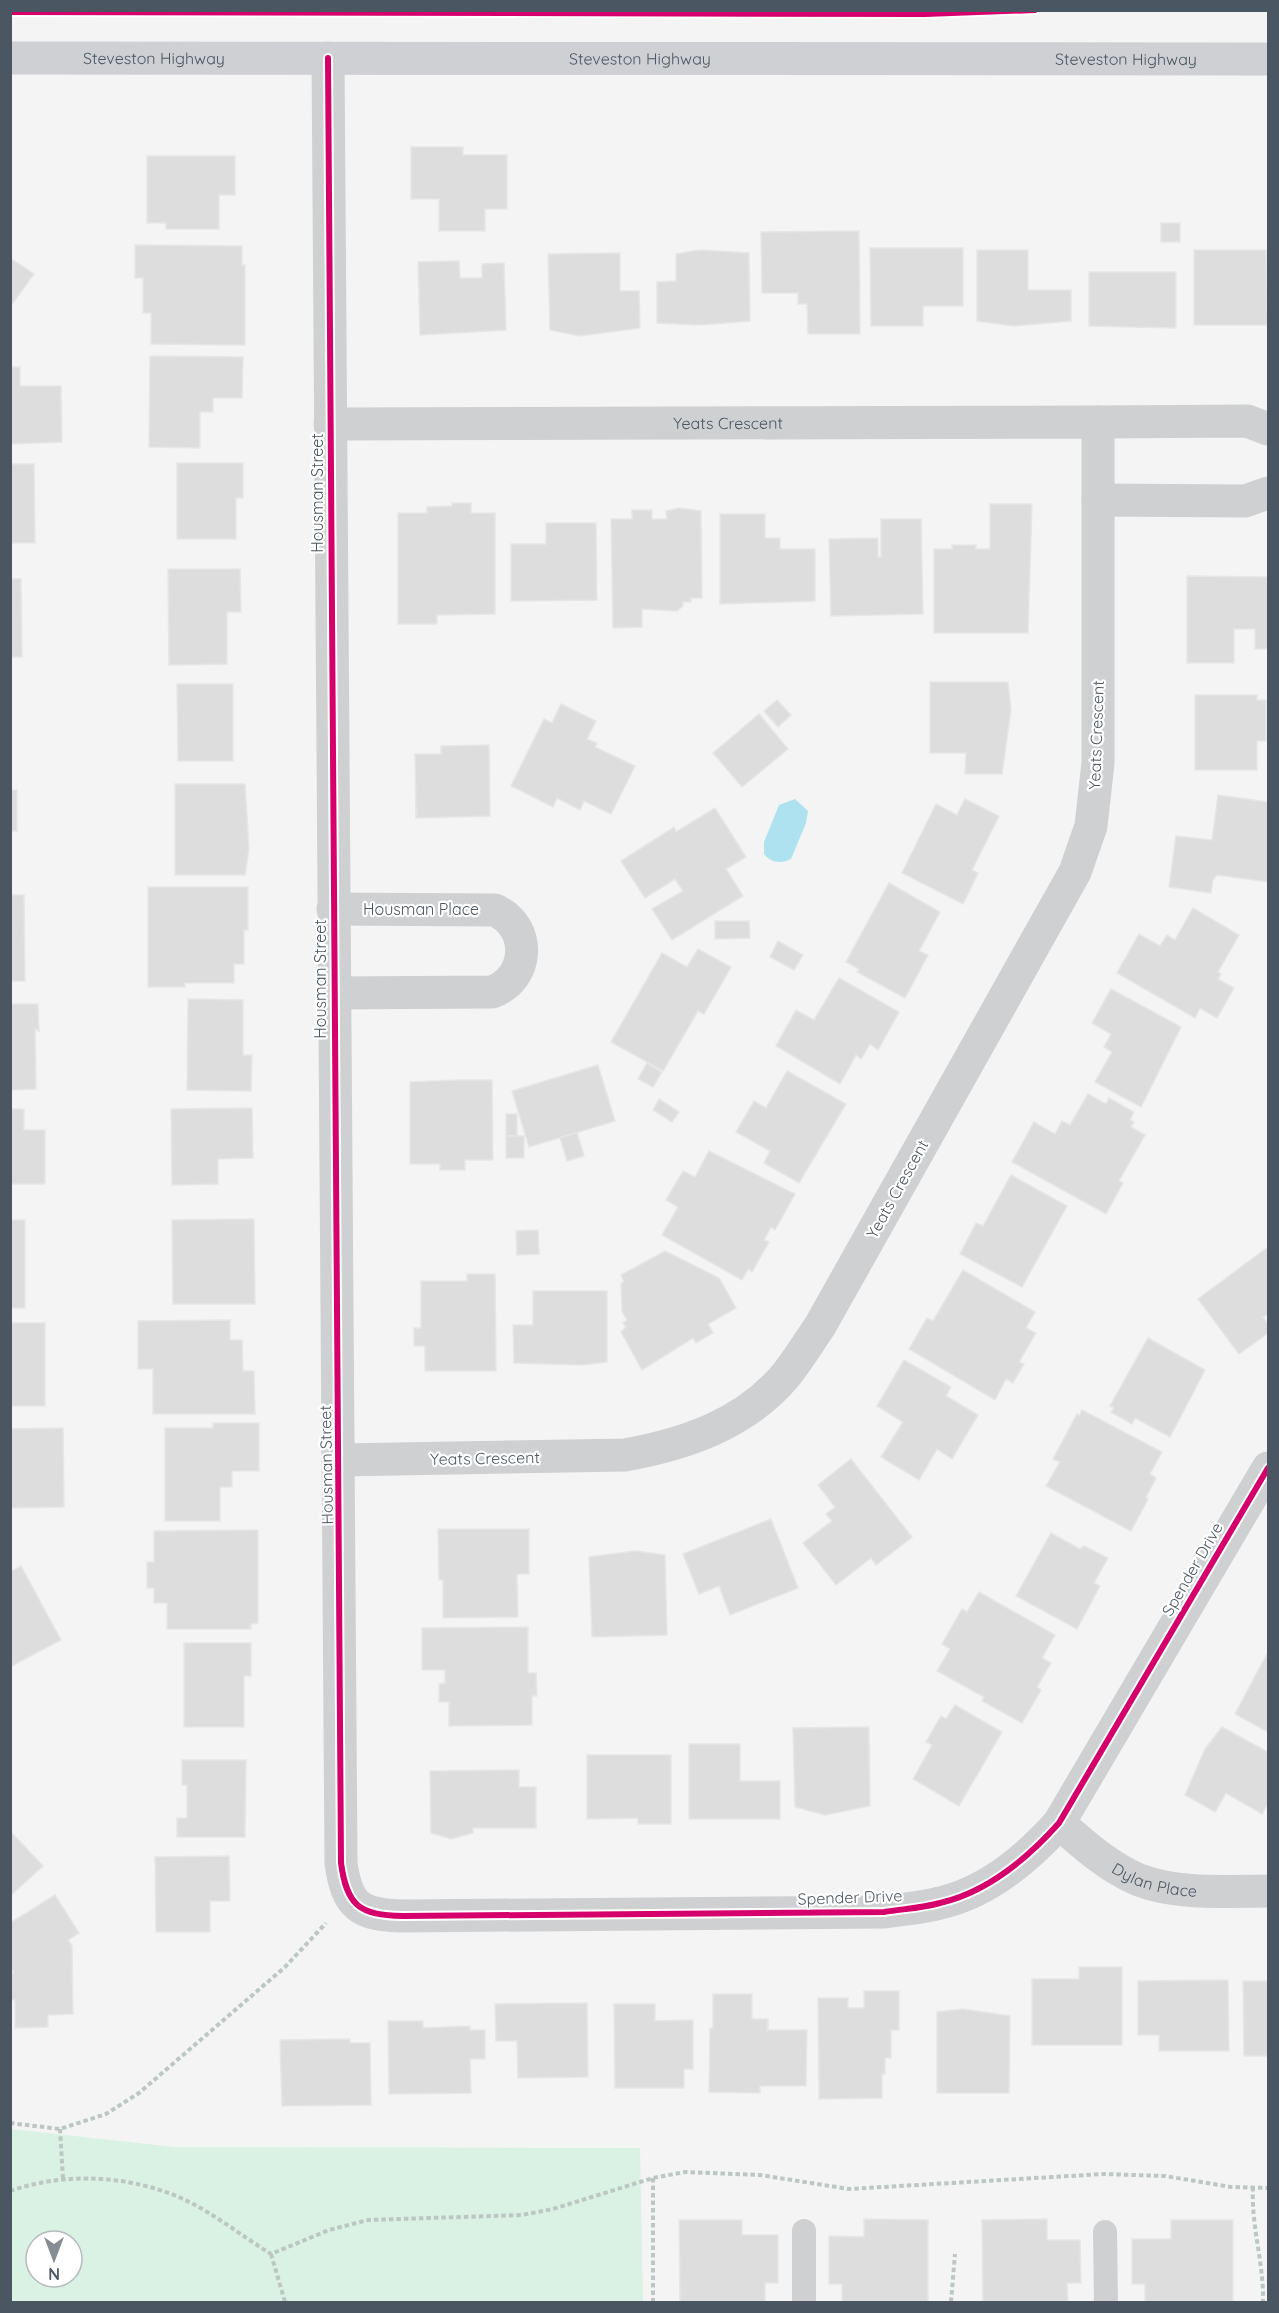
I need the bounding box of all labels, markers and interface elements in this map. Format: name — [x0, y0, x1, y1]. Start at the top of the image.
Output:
street label: Steveston Highway — [83, 48, 225, 68]
street label: Steveston Highway — [569, 48, 711, 69]
street label: Steveston Highway — [1055, 49, 1197, 69]
street label: Yeats Crescent — [673, 413, 783, 433]
street label: Housman Street — [307, 433, 327, 553]
street label: Yeats Crescent — [1084, 680, 1108, 790]
street label: Housman Place — [363, 899, 479, 919]
street label: Housman Street — [310, 919, 330, 1039]
street label: Yeats Crescent — [862, 1136, 932, 1242]
street label: Housman Street — [315, 1405, 337, 1525]
street label: Yeats Crescent — [430, 1447, 540, 1469]
street label: Spender Drive — [1157, 1519, 1227, 1619]
street label: Dylan Place — [1109, 1858, 1198, 1901]
street label: Spender Drive — [797, 1885, 903, 1909]
north arrow — [24, 2229, 84, 2289]
text: N — [48, 2264, 60, 2284]

